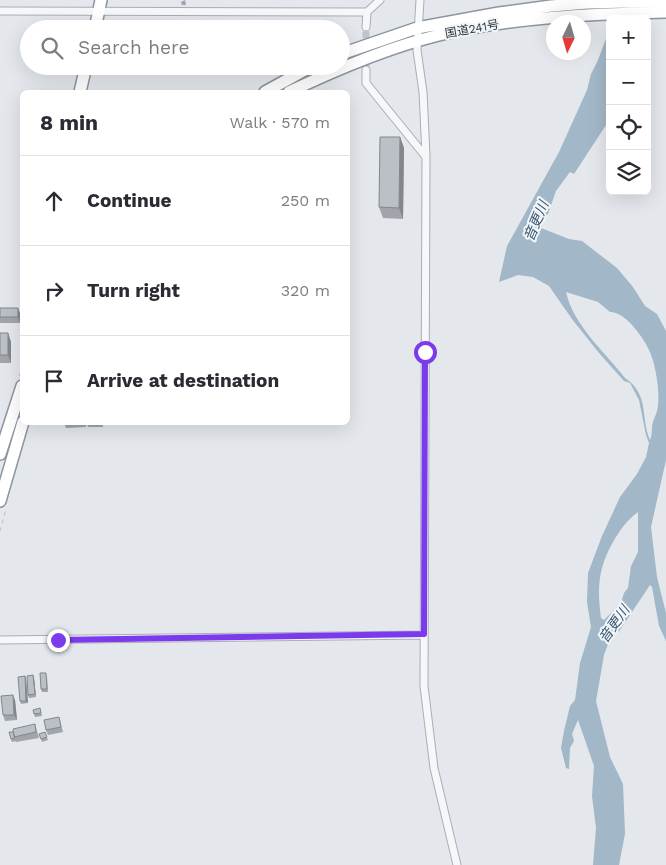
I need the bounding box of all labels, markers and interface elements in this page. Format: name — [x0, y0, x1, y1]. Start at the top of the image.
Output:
north arrow — [546, 15, 591, 60]
map controls — [606, 15, 651, 195]
button: + — [606, 15, 651, 60]
street label: 国道241号 — [444, 17, 500, 41]
search box — [20, 20, 350, 75]
icon: search — [38, 34, 66, 62]
text: Search here — [78, 36, 189, 59]
button: − — [606, 60, 651, 105]
button: locate — [606, 105, 651, 150]
text: 8 min — [40, 110, 98, 135]
text: Walk · 570 m — [229, 113, 330, 132]
button: layers — [606, 150, 651, 195]
icon: ahead — [40, 187, 68, 215]
text: Continue — [87, 189, 171, 212]
text: 250 m — [281, 191, 330, 210]
water label: 音更川 — [520, 197, 552, 243]
icon: right — [40, 277, 68, 305]
text: Turn right — [87, 279, 180, 302]
text: 320 m — [281, 281, 330, 300]
route start — [414, 341, 437, 364]
icon: arrive — [40, 367, 68, 395]
text: Arrive at destination — [87, 369, 279, 392]
water label: 音更川 — [595, 601, 634, 646]
route end — [47, 629, 70, 652]

